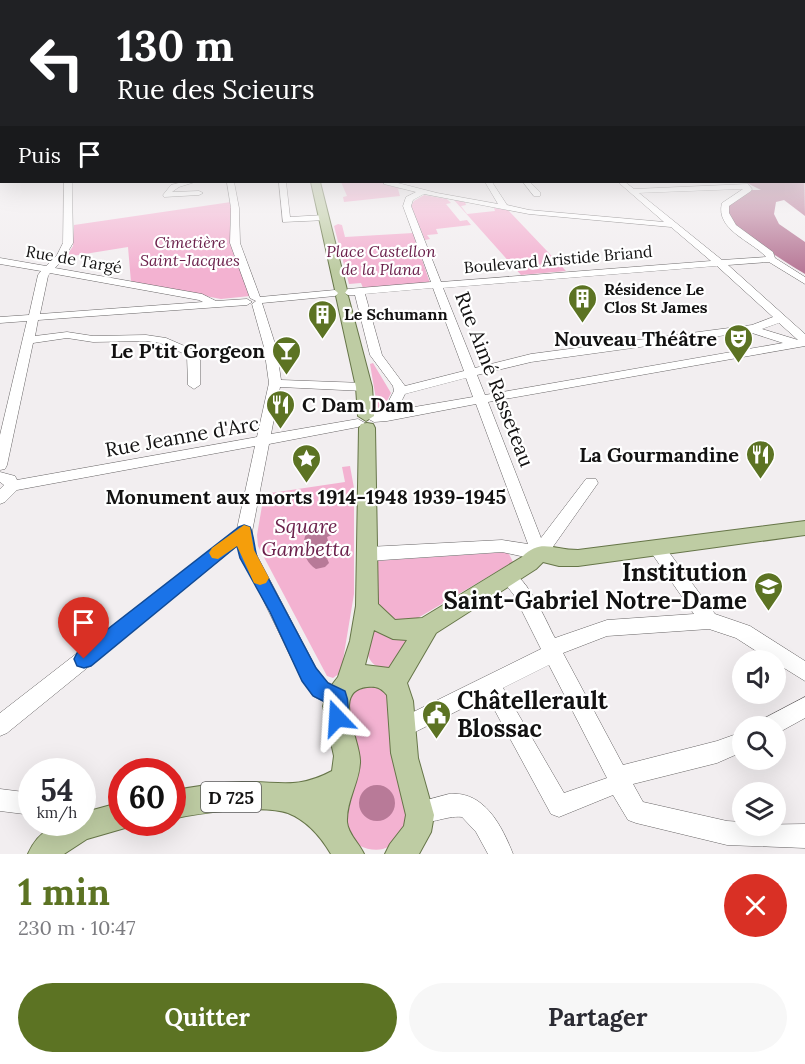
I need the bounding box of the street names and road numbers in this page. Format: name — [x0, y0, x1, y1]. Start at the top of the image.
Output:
street label: Rue de Targé — [24, 241, 124, 277]
street label: Boulevard Aristide Briand — [463, 241, 654, 277]
street label: Rue Aimé Rasseteau — [450, 288, 540, 470]
street label: Rue Jeanne d'Arc — [103, 410, 261, 462]
road number: D 725 — [201, 782, 261, 812]

